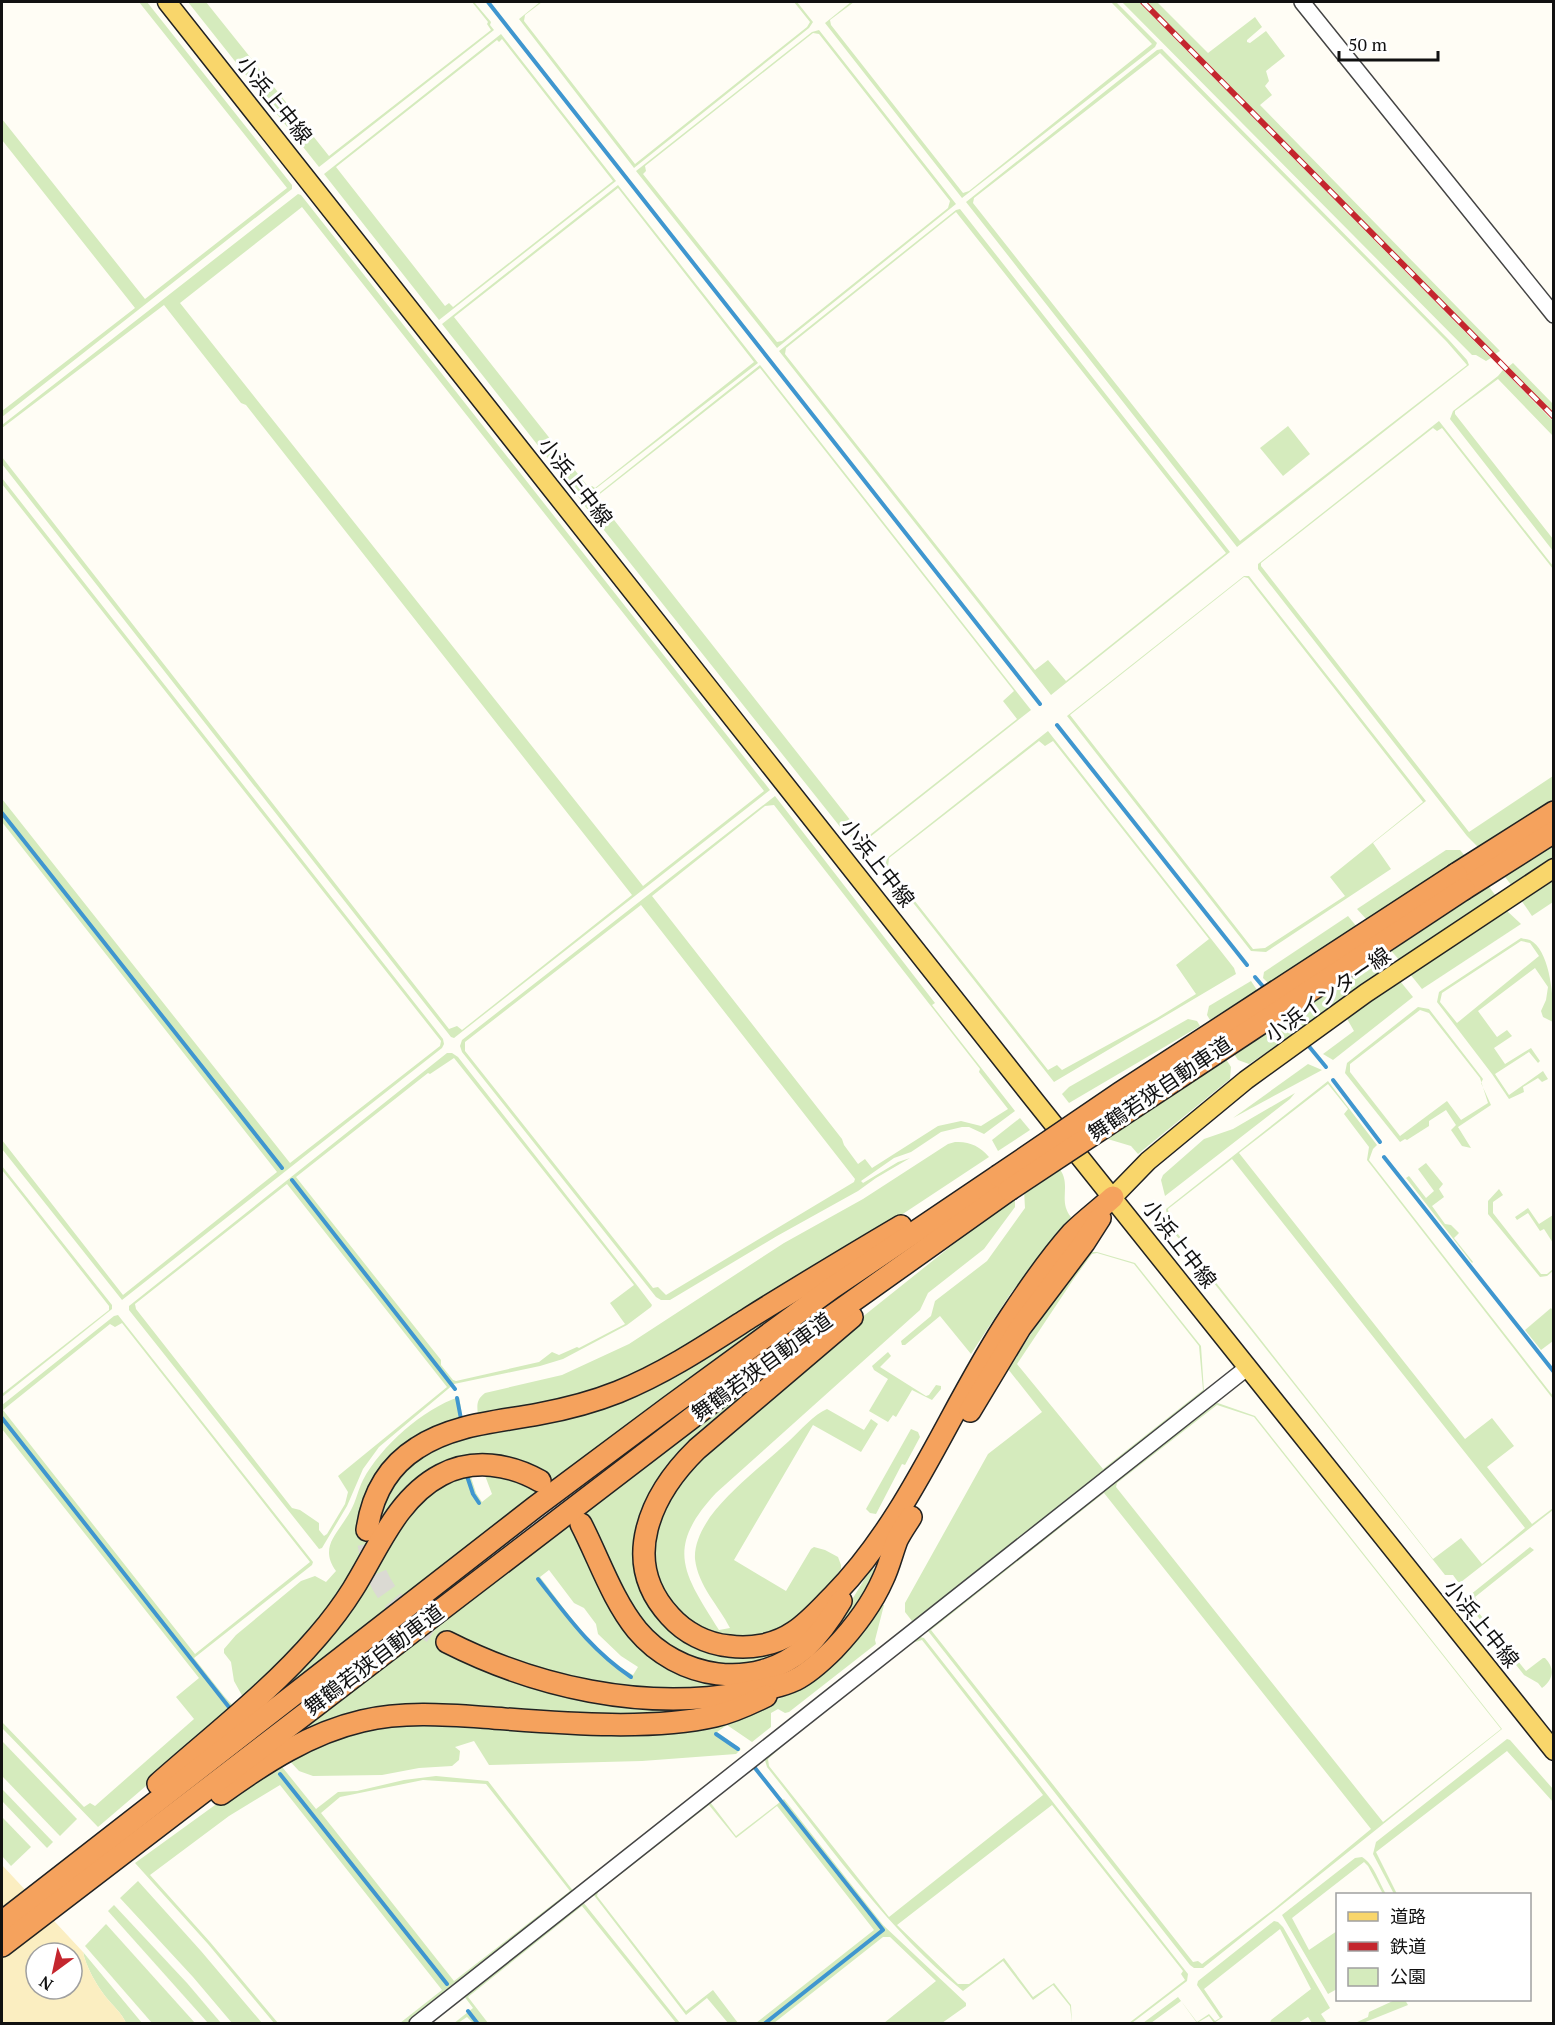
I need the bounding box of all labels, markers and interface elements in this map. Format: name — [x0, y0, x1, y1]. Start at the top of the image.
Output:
scale bar — [1339, 24, 1438, 62]
text: 50 m — [1348, 32, 1388, 56]
street label: 小浜上中線 — [231, 50, 319, 149]
street label: 小浜上中線 — [532, 431, 619, 531]
street label: 小浜上中線 — [834, 812, 921, 912]
street label: 小浜インター線 — [1259, 941, 1396, 1048]
street label: 舞鶴若狭自動車道 — [1082, 1030, 1237, 1147]
street label: 小浜上中線 — [1136, 1193, 1223, 1293]
street label: 舞鶴若狭自動車道 — [685, 1305, 838, 1427]
street label: 小浜上中線 — [1438, 1574, 1526, 1673]
street label: 舞鶴若狭自動車道 — [298, 1597, 449, 1721]
legend — [1336, 1893, 1531, 2001]
text: 道路 — [1390, 1904, 1426, 1928]
text: 鉄道 — [1390, 1934, 1426, 1958]
north arrow — [24, 1941, 84, 2001]
text: 公園 — [1390, 1964, 1426, 1988]
text: N — [35, 1971, 57, 1996]

